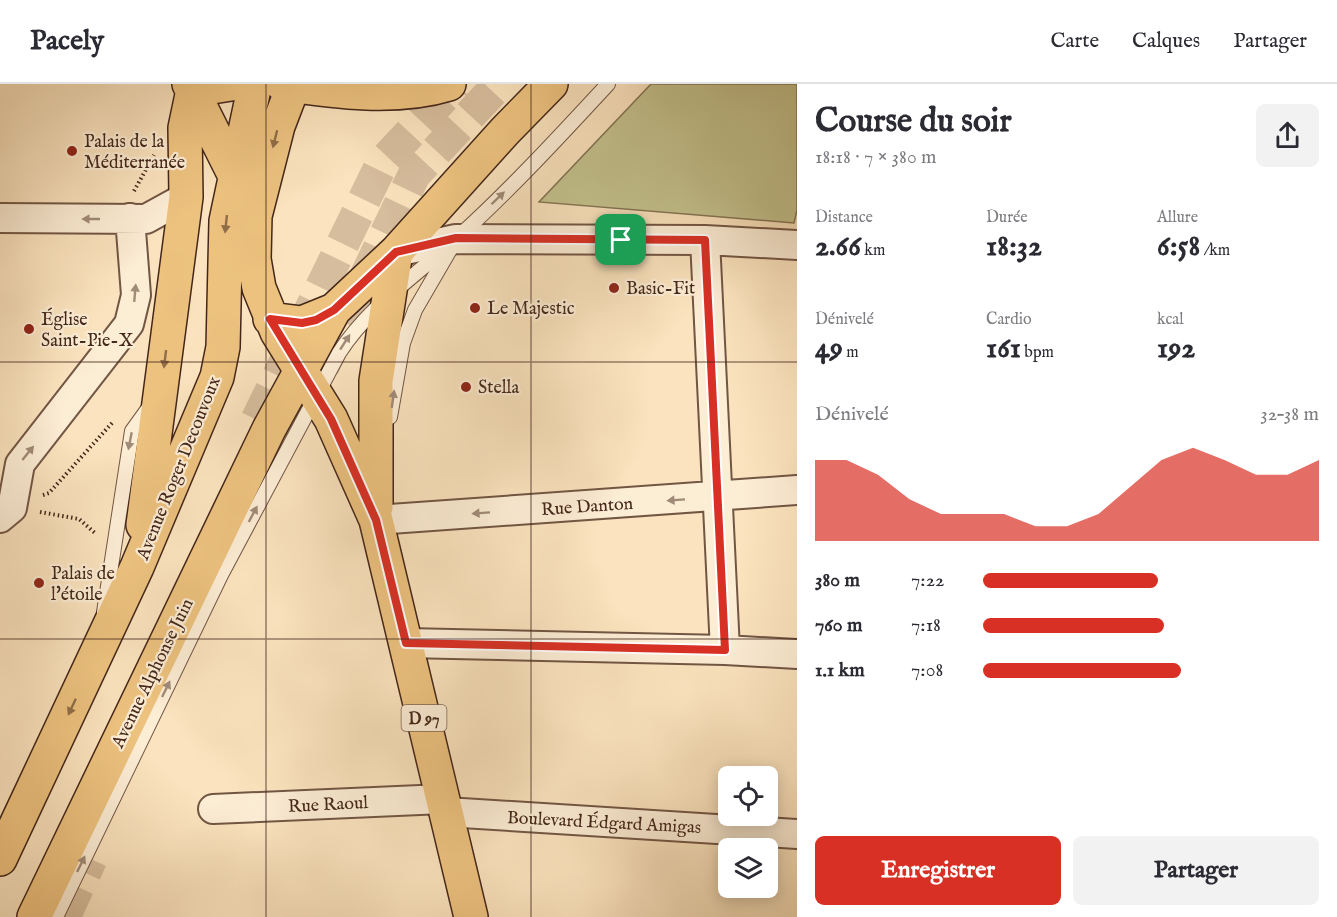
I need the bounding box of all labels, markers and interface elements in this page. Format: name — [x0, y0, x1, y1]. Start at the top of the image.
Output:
text: Pacely — [30, 24, 104, 59]
text: Carte — [1050, 28, 1099, 55]
text: Calques — [1132, 28, 1200, 55]
text: Partager — [1233, 28, 1307, 55]
text: Course du soir — [815, 101, 1012, 143]
button: share — [1256, 104, 1319, 167]
one-way arrow — [270, 130, 279, 148]
place label: Palais de la Méditerranée — [84, 131, 185, 175]
marker: Palais de la Méditerranée — [65, 144, 79, 158]
text: 18:18 · 7 × 380 m — [815, 145, 937, 170]
one-way arrow — [491, 191, 505, 205]
text: Distance — [815, 208, 873, 228]
text: Durée — [986, 208, 1028, 228]
text: Allure — [1157, 208, 1198, 228]
one-way arrow — [82, 214, 101, 224]
one-way arrow — [221, 214, 231, 233]
pin — [595, 214, 646, 265]
icon: arrive — [604, 223, 637, 256]
text: 2.66 — [815, 228, 861, 266]
text: 18:32 — [986, 228, 1042, 266]
text: 6:58 — [1157, 228, 1200, 266]
text: km — [861, 241, 885, 261]
text: /km — [1200, 241, 1230, 261]
place label: Basic-Fit — [626, 278, 695, 301]
marker: Basic-Fit — [607, 281, 621, 295]
one-way arrow — [130, 284, 139, 303]
place label: Le Majestic — [487, 298, 575, 321]
marker: Le Majestic — [468, 301, 482, 315]
place label: Église Saint-Pie-X — [41, 307, 134, 353]
text: Dénivelé — [815, 310, 874, 330]
text: Cardio — [986, 310, 1032, 330]
text: kcal — [1157, 310, 1184, 330]
marker: Église Saint-Pie-X — [22, 322, 36, 336]
text: 49 — [815, 330, 843, 368]
text: 161 — [986, 330, 1021, 368]
text: 192 — [1157, 330, 1195, 368]
one-way arrow — [340, 334, 351, 351]
text: m — [843, 343, 859, 363]
text: bpm — [1021, 343, 1054, 363]
one-way arrow — [160, 349, 169, 368]
street label: Avenue Roger Decouvoux — [132, 373, 227, 565]
place label: Stella — [478, 377, 520, 400]
marker: Stella — [459, 380, 473, 394]
one-way arrow — [388, 390, 397, 409]
text: Dénivelé — [815, 402, 889, 427]
text: 32–38 m — [1260, 402, 1319, 427]
one-way arrow — [125, 432, 134, 451]
one-way arrow — [22, 445, 35, 461]
street label: Rue Danton — [540, 493, 634, 522]
one-way arrow — [666, 495, 685, 504]
one-way arrow — [249, 506, 258, 523]
one-way arrow — [472, 508, 491, 517]
place label: Palais de l'étoile — [51, 563, 115, 607]
text: 380 m — [815, 568, 860, 593]
text: 7:22 — [911, 568, 944, 593]
marker: Palais de l'étoile — [32, 576, 46, 590]
street label: Avenue Alphonse Juin — [107, 595, 200, 753]
text: 760 m — [815, 613, 862, 638]
text: 7:18 — [911, 613, 941, 638]
text: 1.1 km — [815, 658, 865, 683]
text: 7:08 — [911, 658, 943, 683]
one-way arrow — [161, 680, 171, 697]
one-way arrow — [68, 699, 77, 716]
road number: D 97 — [402, 705, 446, 731]
map controls — [718, 766, 778, 898]
button: locate — [718, 766, 778, 826]
street label: Rue Raoul — [287, 792, 369, 819]
street label: Boulevard Édgard Amigas — [506, 805, 702, 840]
button: Enregistrer — [815, 836, 1061, 905]
button: Partager — [1073, 836, 1319, 905]
button: layers — [718, 838, 778, 898]
one-way arrow — [77, 856, 86, 873]

